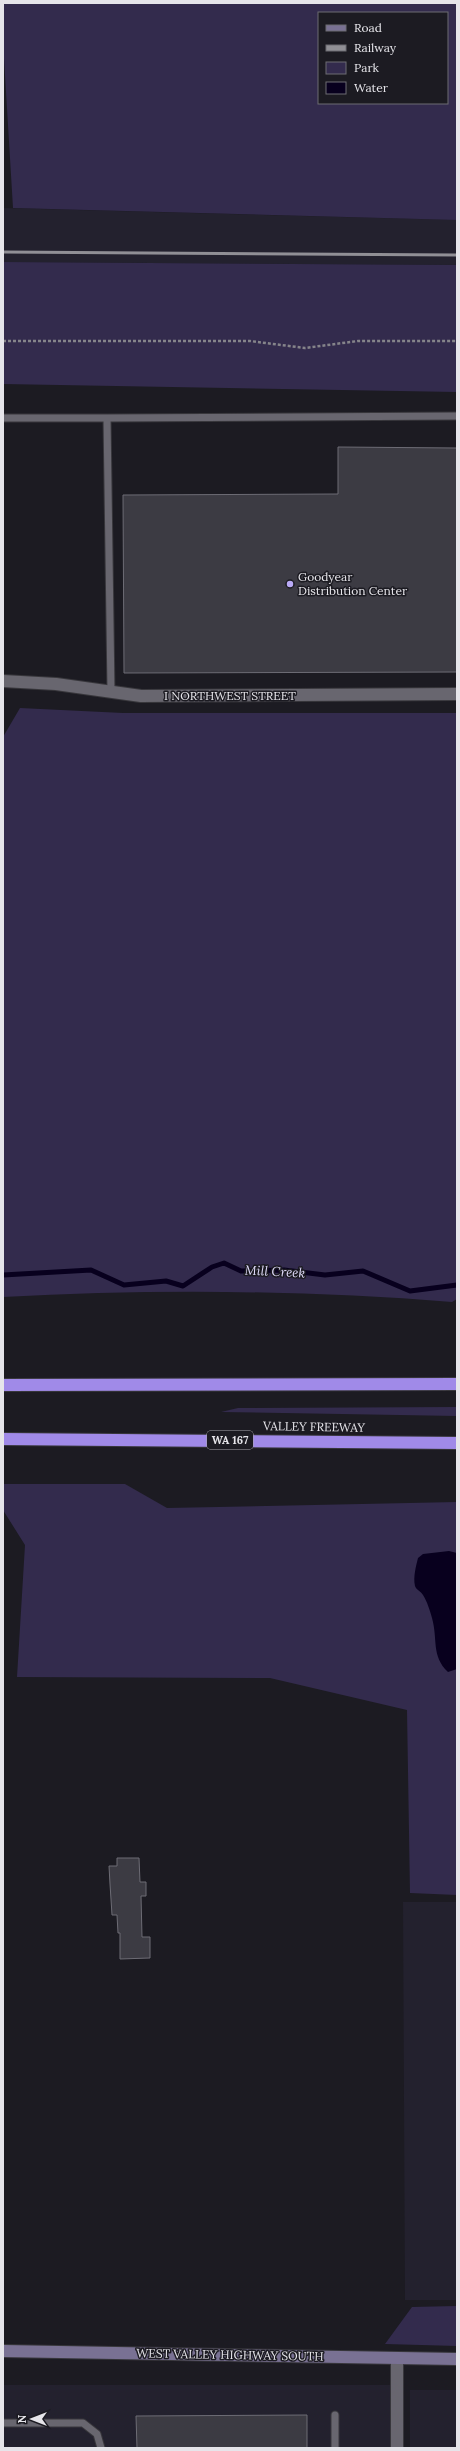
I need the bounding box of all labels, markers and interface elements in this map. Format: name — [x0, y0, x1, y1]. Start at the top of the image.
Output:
legend — [318, 12, 448, 104]
text: Road — [354, 20, 382, 35]
text: Railway — [354, 40, 397, 55]
text: Park — [354, 60, 380, 75]
text: Water — [354, 80, 389, 95]
place label: Goodyear Distribution Center — [298, 569, 408, 598]
marker: Goodyear Distribution Center — [285, 579, 295, 589]
street label: I NORTHWEST STREET — [164, 688, 296, 703]
water label: Mill Creek — [244, 1261, 306, 1282]
street label: VALLEY FREEWAY — [262, 1418, 366, 1435]
road number: WA 167 — [207, 1431, 253, 1449]
street label: WEST VALLEY HIGHWAY SOUTH — [136, 2345, 324, 2364]
north arrow — [12, 2399, 52, 2439]
text: N — [15, 2414, 29, 2423]

